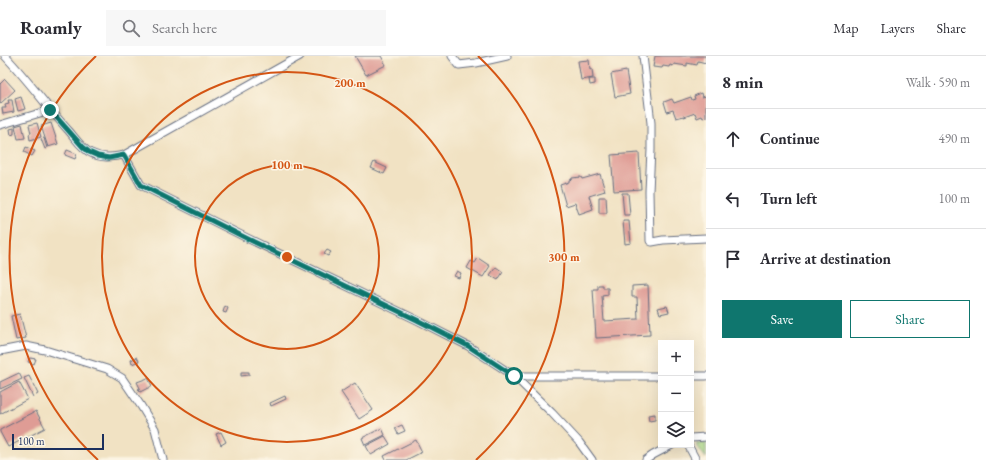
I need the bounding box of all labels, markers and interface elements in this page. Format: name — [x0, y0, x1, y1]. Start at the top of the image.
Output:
search box — [106, 10, 386, 46]
text: Roamly — [20, 15, 82, 40]
icon: search — [120, 17, 142, 39]
text: Search here — [152, 18, 217, 37]
text: Map — [833, 19, 858, 37]
text: Layers — [880, 19, 915, 37]
text: Share — [937, 19, 966, 37]
text: 8 min — [722, 71, 763, 93]
text: Walk · 590 m — [906, 74, 970, 91]
text: 200 m — [334, 75, 366, 91]
route end — [41, 101, 59, 119]
icon: ahead — [722, 128, 744, 150]
text: Continue — [760, 129, 820, 148]
text: 490 m — [939, 130, 970, 147]
text: 100 m — [271, 157, 303, 173]
icon: left — [722, 188, 744, 210]
text: Turn left — [760, 189, 817, 208]
text: 100 m — [939, 190, 970, 207]
icon: arrive — [722, 248, 744, 270]
text: 300 m — [548, 249, 580, 265]
text: Arrive at destination — [760, 249, 891, 268]
centre of rings — [280, 250, 294, 264]
button: Save — [722, 300, 842, 338]
button: Share — [850, 300, 970, 338]
map controls — [658, 340, 694, 448]
button: + — [658, 340, 694, 376]
route start — [505, 367, 523, 385]
button: − — [658, 376, 694, 412]
button: layers — [658, 412, 694, 448]
scale bar — [12, 432, 104, 451]
text: 100 m — [18, 434, 45, 448]

